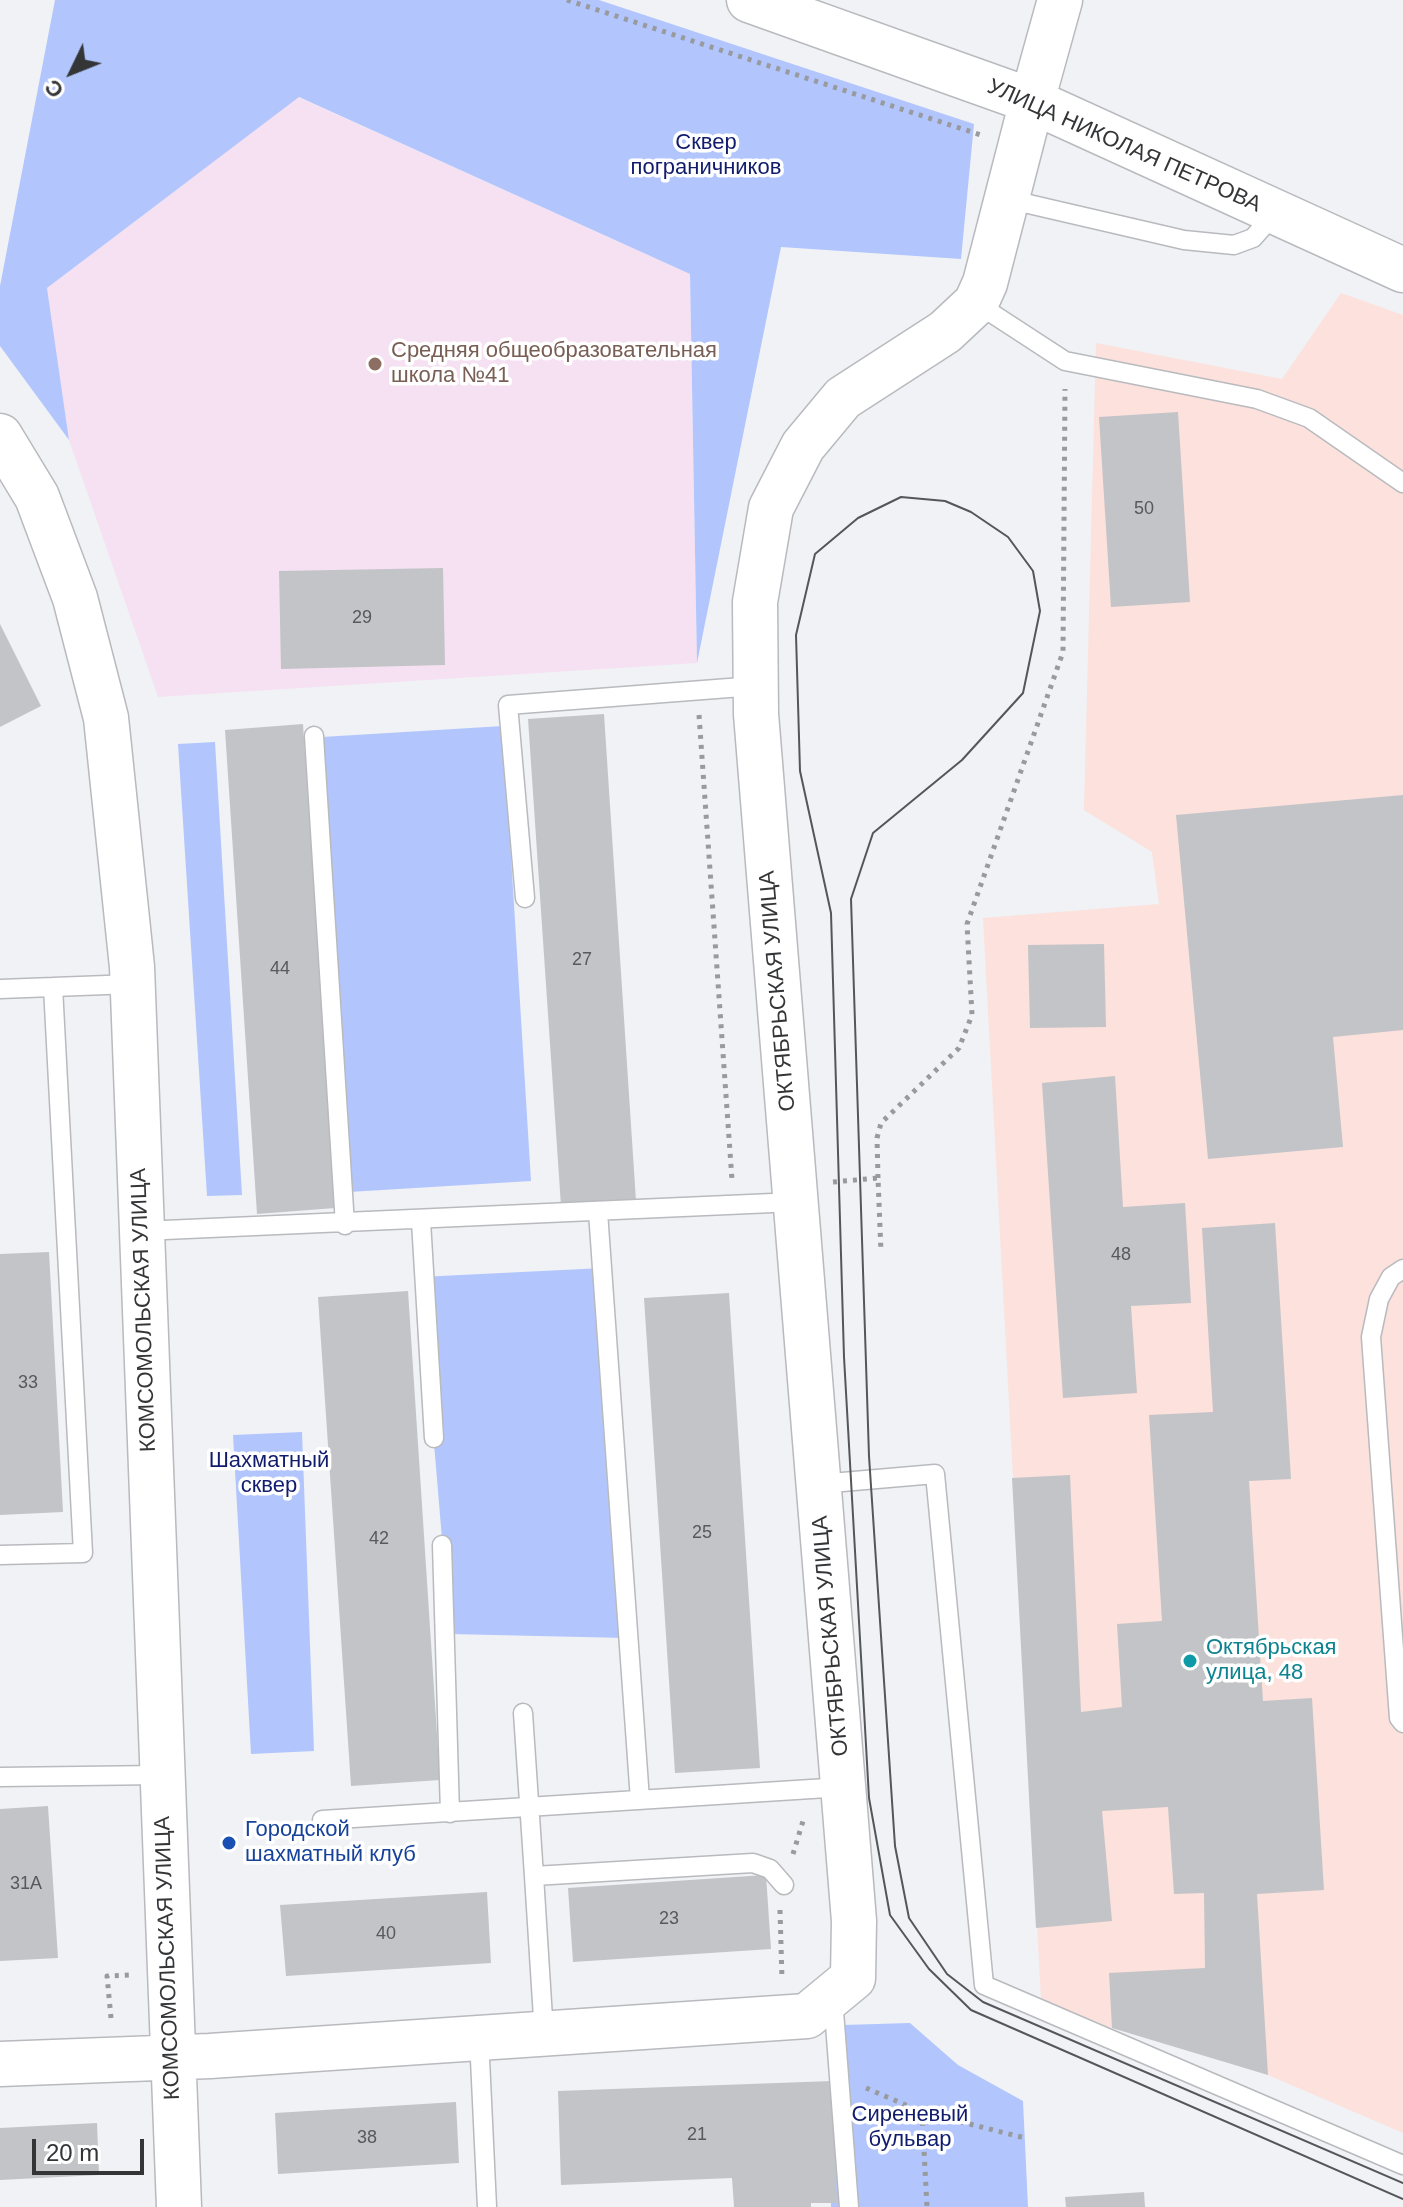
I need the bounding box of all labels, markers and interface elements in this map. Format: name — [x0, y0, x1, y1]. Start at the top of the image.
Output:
north arrow — [32, 32, 112, 112]
text: С — [40, 74, 69, 103]
street label: УЛИЦА НИКОЛАЯ ПЕТРОВА — [983, 74, 1265, 218]
park label: Сквер пограничников — [631, 130, 781, 182]
place label: Средняя общеобразовательная школа №41 — [391, 338, 717, 390]
marker: Средняя общеобразовательная школа №41 — [366, 355, 384, 373]
house number: 50 — [1134, 498, 1154, 520]
house number: 29 — [352, 607, 372, 629]
street label: ОКТЯБРЬСКАЯ УЛИЦА — [754, 869, 802, 1113]
house number: 27 — [572, 949, 592, 971]
house number: 44 — [270, 958, 290, 980]
street label: КОМСОМОЛЬСКАЯ УЛИЦА — [126, 1168, 162, 1452]
house number: 48 — [1111, 1244, 1131, 1266]
house number: 33 — [18, 1372, 38, 1394]
park label: Шахматный сквер — [209, 1448, 329, 1500]
street label: ОКТЯБРЬСКАЯ УЛИЦА — [807, 1514, 855, 1758]
house number: 25 — [692, 1522, 712, 1544]
house number: 42 — [369, 1528, 389, 1550]
place label: Октябрьская улица, 48 — [1206, 1635, 1337, 1686]
marker: Октябрьская улица, 48 — [1181, 1652, 1199, 1670]
street label: КОМСОМОЛЬСКАЯ УЛИЦА — [150, 1816, 186, 2100]
place label: Городской шахматный клуб — [245, 1817, 416, 1868]
marker: Городской шахматный клуб — [220, 1834, 238, 1852]
house number: 31А — [10, 1873, 42, 1895]
house number: 23 — [659, 1908, 679, 1930]
house number: 40 — [376, 1923, 396, 1945]
park label: Сиреневый бульвар — [852, 2102, 968, 2154]
scale bar — [36, 2123, 148, 2173]
house number: 21 — [687, 2124, 707, 2146]
house number: 38 — [357, 2127, 377, 2149]
text: 20 m — [46, 2139, 99, 2166]

